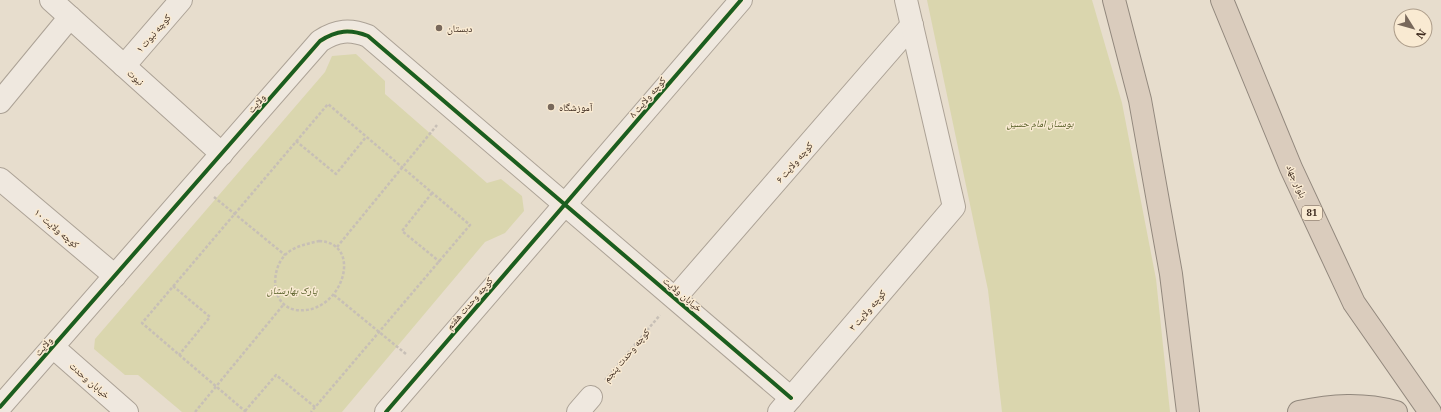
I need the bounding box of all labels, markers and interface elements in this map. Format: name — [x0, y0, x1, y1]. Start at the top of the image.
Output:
north arrow — [1393, 8, 1433, 48]
street label: کوچه نبوت ۱ — [133, 11, 174, 55]
place label: دبستان — [447, 22, 473, 35]
marker: دبستان — [434, 23, 444, 33]
text: N — [1413, 26, 1429, 42]
street label: نبوت — [125, 66, 147, 88]
street label: کوچه ولایت ۸ — [626, 74, 669, 121]
street label: ولایت — [244, 91, 269, 116]
place label: آموزشگاه — [559, 101, 593, 114]
marker: آموزشگاه — [546, 102, 556, 112]
park label: بوستان امام حسین — [1006, 117, 1074, 131]
street label: کوچه ولایت ۶ — [773, 139, 816, 186]
street label: بلوار جهاد — [1283, 162, 1310, 200]
street label: کوچه ولایت ۱۰ — [32, 206, 82, 251]
road number: 81 — [1302, 206, 1322, 220]
street label: کوچه وحدت هفتم — [443, 274, 497, 333]
street label: خیابان ولایت — [660, 274, 706, 315]
park label: پارک بهارستان — [267, 284, 318, 297]
street label: کوچه ولایت ۳ — [846, 287, 889, 334]
street label: کوچه وحدت پنجم — [600, 326, 653, 385]
street label: ولایت — [31, 334, 56, 359]
street label: خیابان وحدت — [67, 359, 113, 402]

